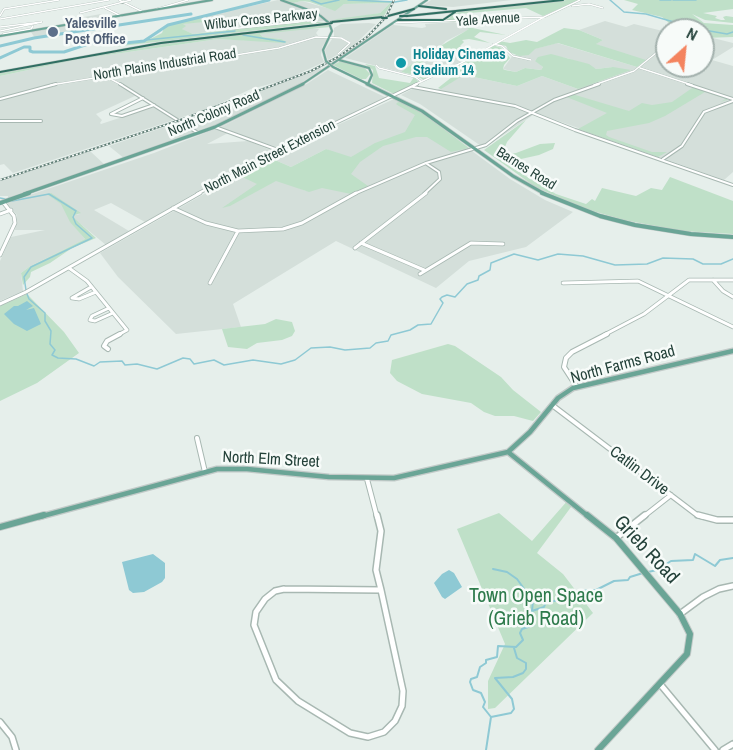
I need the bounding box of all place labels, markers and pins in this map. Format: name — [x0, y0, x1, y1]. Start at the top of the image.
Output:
place label: Yalesville Post Office — [65, 16, 126, 48]
marker: Yalesville Post Office — [46, 25, 60, 39]
place label: Holiday Cinemas Stadium 14 — [413, 47, 506, 80]
marker: Holiday Cinemas Stadium 14 — [394, 56, 408, 70]

